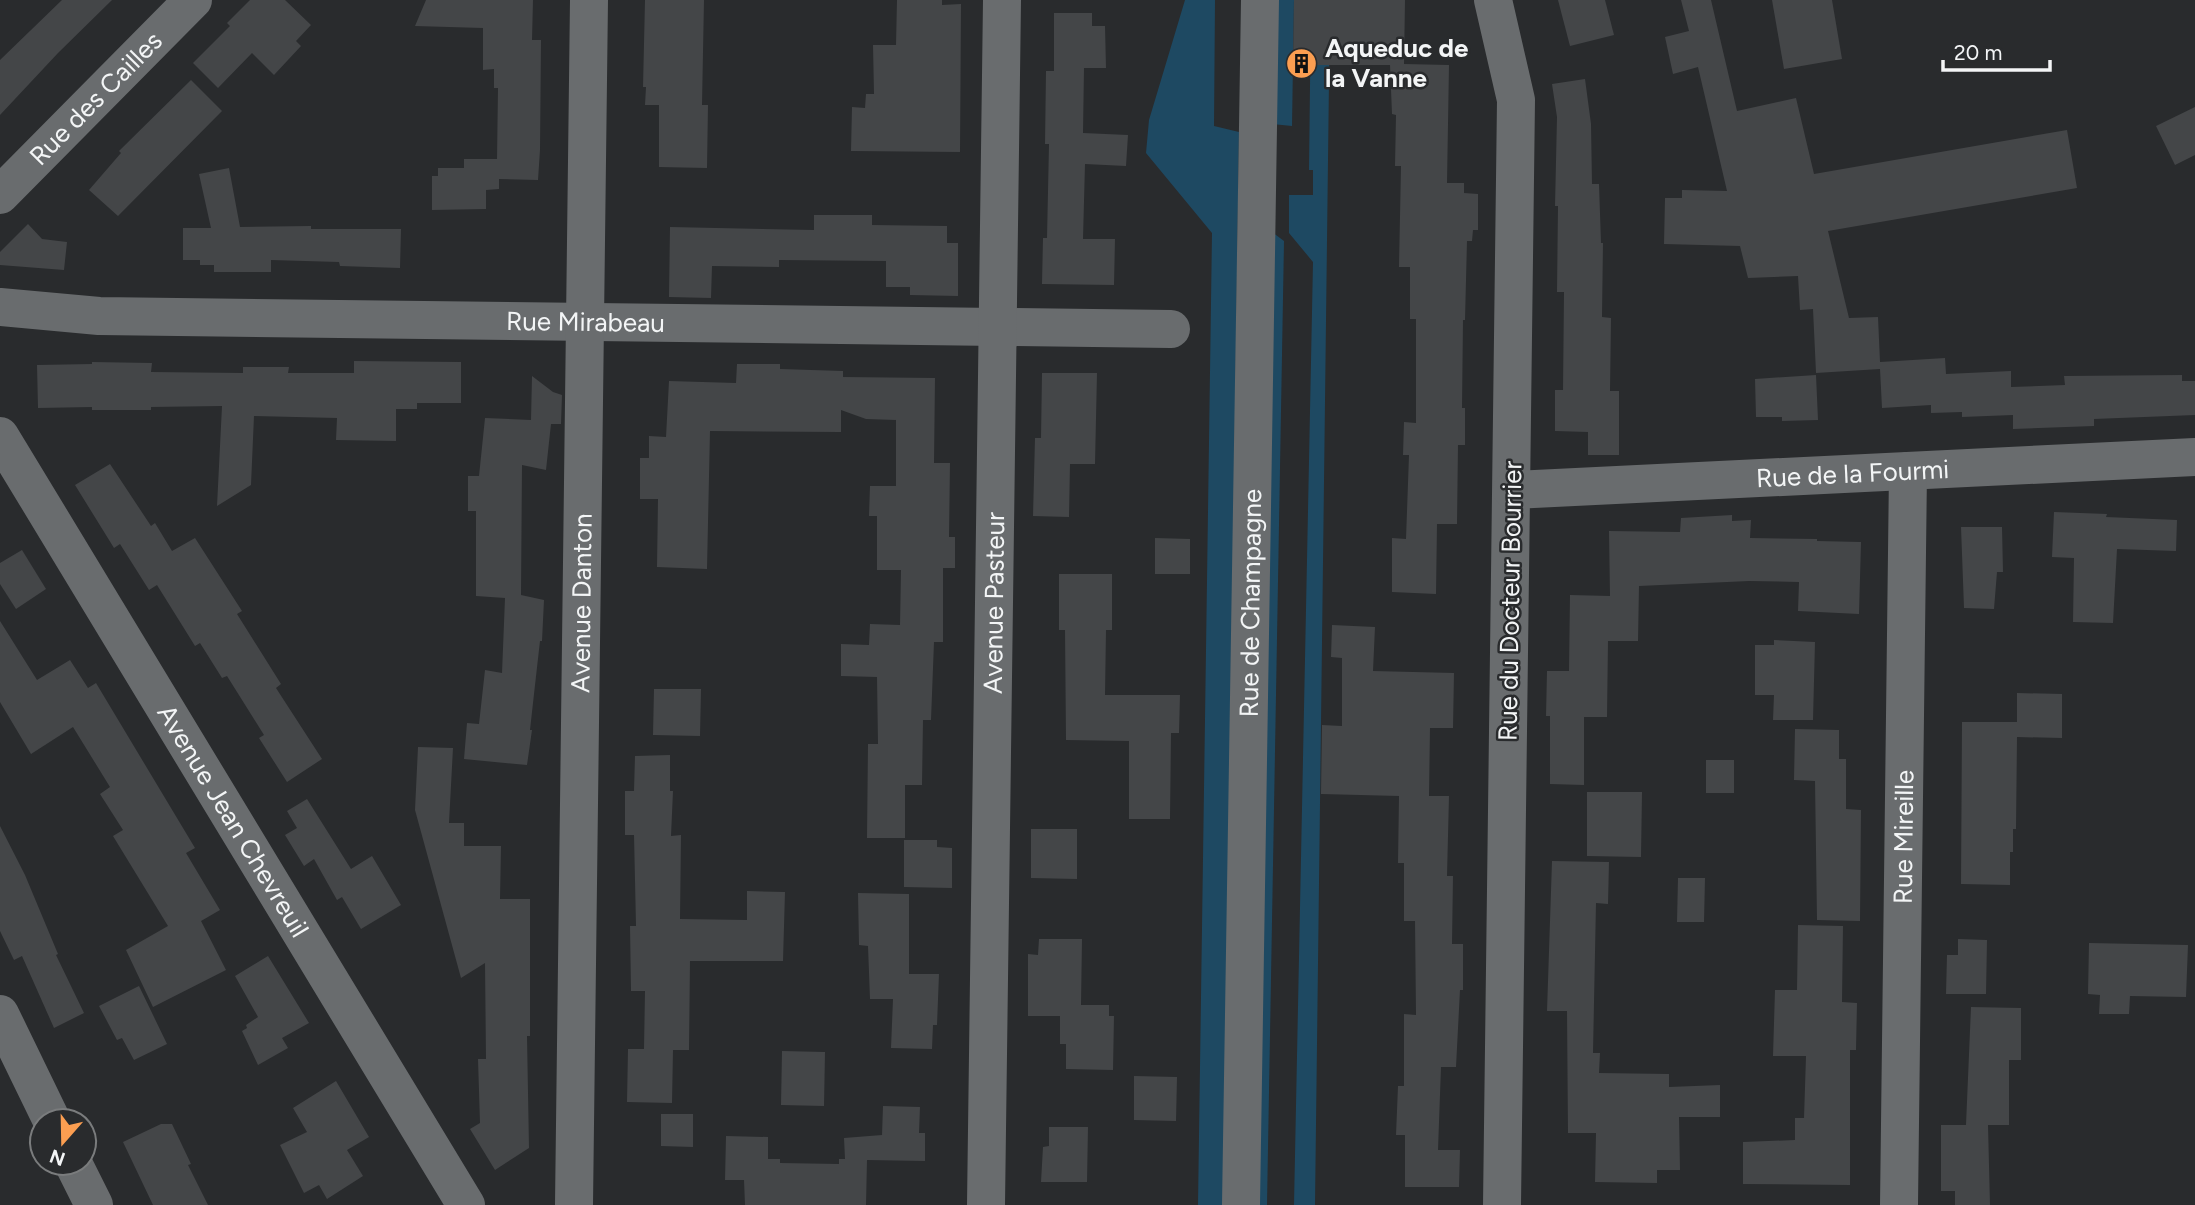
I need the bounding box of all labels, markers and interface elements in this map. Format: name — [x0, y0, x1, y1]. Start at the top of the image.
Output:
street label: Rue des Cailles — [23, 25, 169, 172]
scale bar — [1943, 28, 2050, 72]
place label: Aqueduc de la Vanne — [1325, 32, 1468, 94]
text: 20 m — [1954, 40, 2002, 65]
building icon: Aqueduc de la Vanne — [1285, 46, 1319, 80]
street label: Rue Mirabeau — [506, 305, 665, 339]
street label: Rue de la Fourmi — [1755, 453, 1950, 494]
street label: Rue du Docteur Bourrier — [1492, 460, 1528, 741]
street label: Rue de Champagne — [1233, 489, 1268, 718]
street label: Avenue Pasteur — [977, 512, 1011, 694]
street label: Avenue Danton — [564, 513, 599, 693]
street label: Avenue Jean Chevreuil — [151, 699, 316, 943]
street label: Rue Mireille — [1887, 770, 1920, 904]
north arrow — [28, 1107, 98, 1177]
text: N — [47, 1144, 68, 1171]

